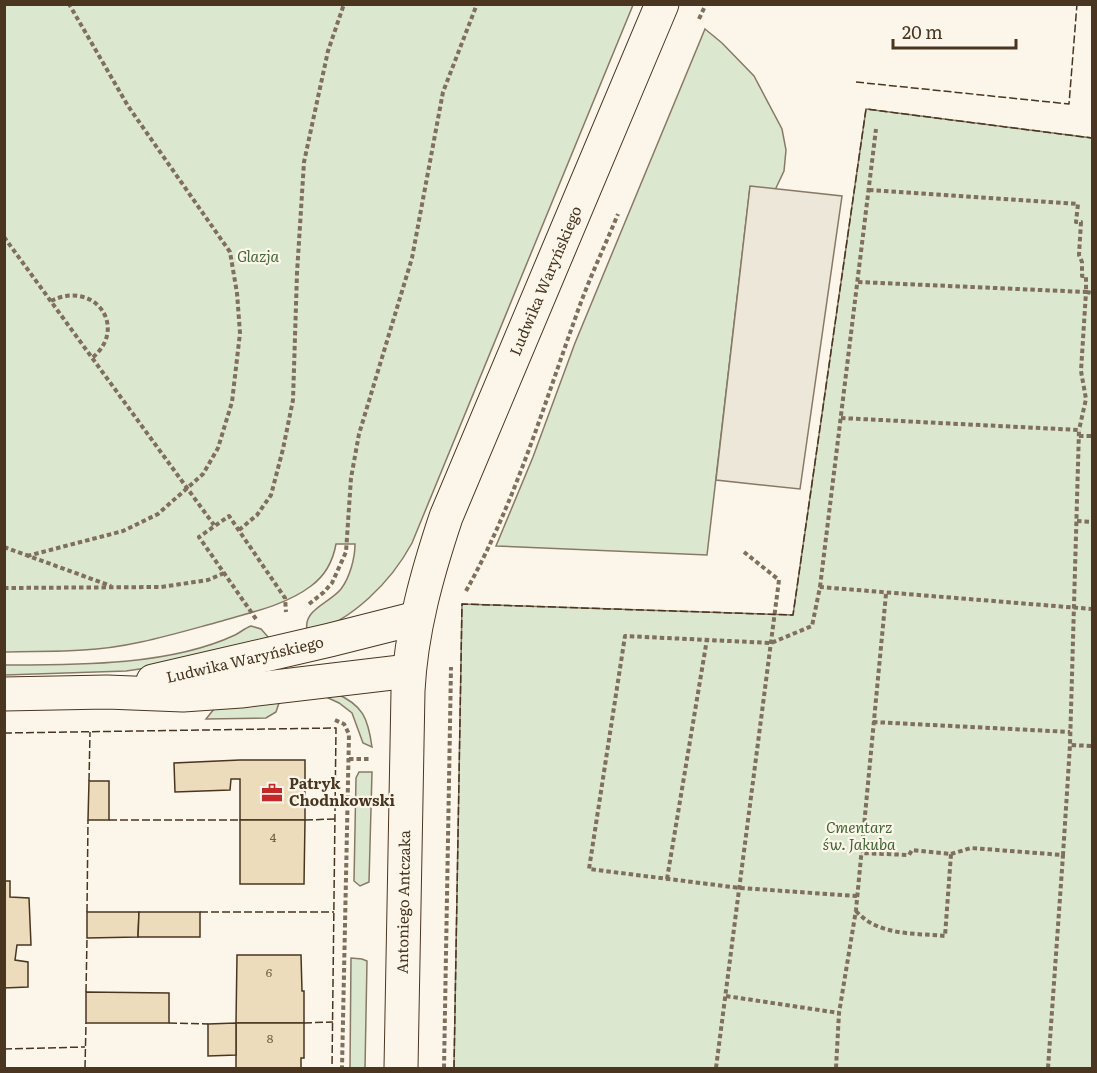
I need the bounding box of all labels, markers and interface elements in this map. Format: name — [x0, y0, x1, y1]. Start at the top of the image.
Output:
scale bar — [893, 12, 1016, 50]
text: 20 m — [902, 18, 943, 45]
street label: Ludwika Waryńskiego — [503, 202, 587, 359]
park label: Glazja — [237, 244, 280, 267]
street label: Ludwika Waryńskiego — [164, 629, 326, 688]
place label: Patryk Chodnkowski — [289, 771, 395, 811]
office icon: Patryk Chodnkowski — [260, 781, 284, 805]
park label: Cmentarz św. Jakuba — [822, 815, 896, 855]
house number: 4 — [270, 828, 277, 846]
street label: Antoniego Antczaka — [390, 829, 415, 974]
house number: 6 — [266, 963, 273, 981]
house number: 8 — [267, 1029, 274, 1047]

